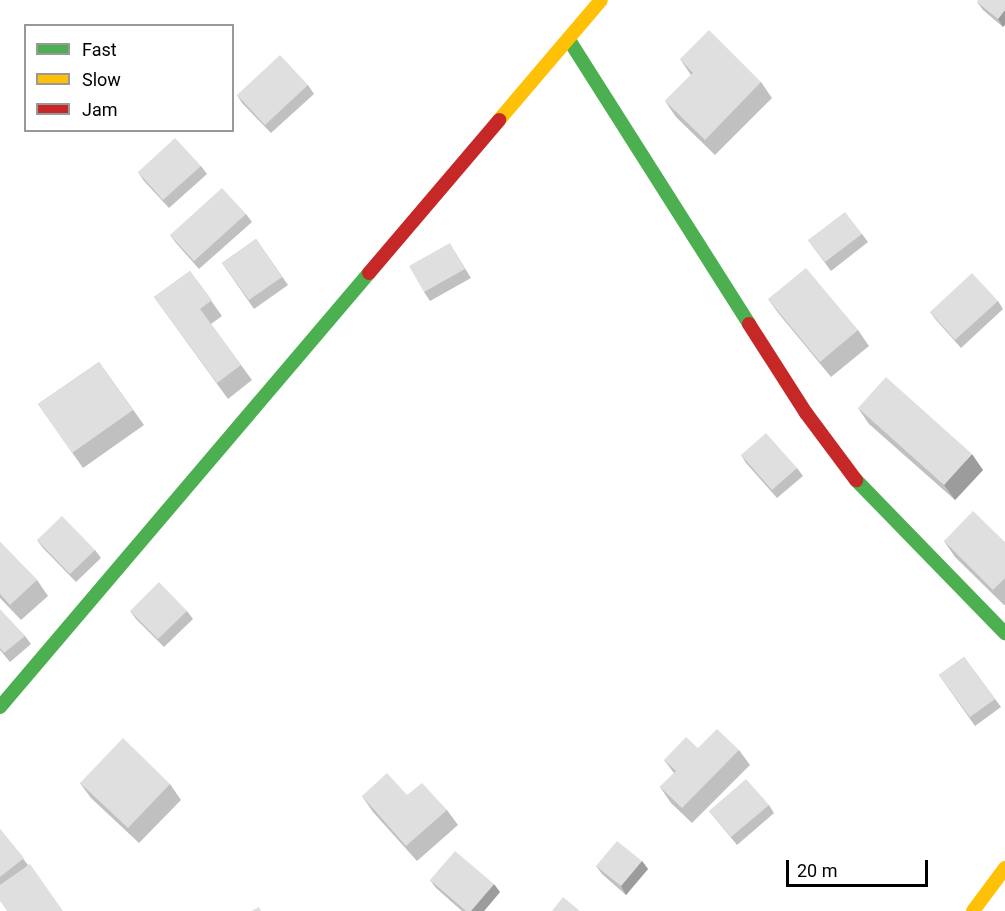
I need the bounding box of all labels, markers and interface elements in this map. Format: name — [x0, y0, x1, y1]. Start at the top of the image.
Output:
legend — [24, 24, 234, 132]
text: Fast — [82, 39, 117, 60]
text: Slow — [82, 69, 121, 90]
text: Jam — [82, 99, 118, 120]
scale bar — [789, 848, 932, 886]
text: 20 m — [797, 860, 837, 881]

